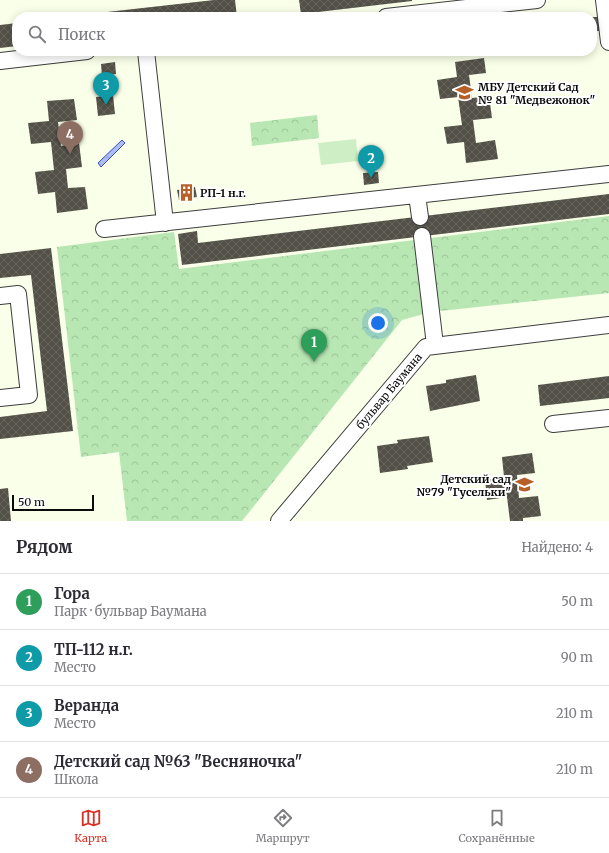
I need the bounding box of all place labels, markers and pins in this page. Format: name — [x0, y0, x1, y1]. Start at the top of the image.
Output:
pin: 3 — [93, 72, 119, 105]
place label: МБУ Детский Сад № 81 "Медвежонок" — [478, 80, 596, 107]
school or university icon: МБУ Детский Сад № 81 "Медвежонок" — [455, 83, 475, 103]
pin: 4 — [57, 121, 83, 154]
pin: 2 — [358, 145, 384, 178]
building icon: РП-1 н.г. — [177, 183, 197, 203]
place label: РП-1 н.г. — [200, 186, 246, 200]
pin: 1 — [301, 329, 327, 362]
place label: Детский сад №79 "Гусельки" — [417, 472, 511, 499]
school or university icon: Детский сад №79 "Гусельки" — [514, 475, 534, 495]

